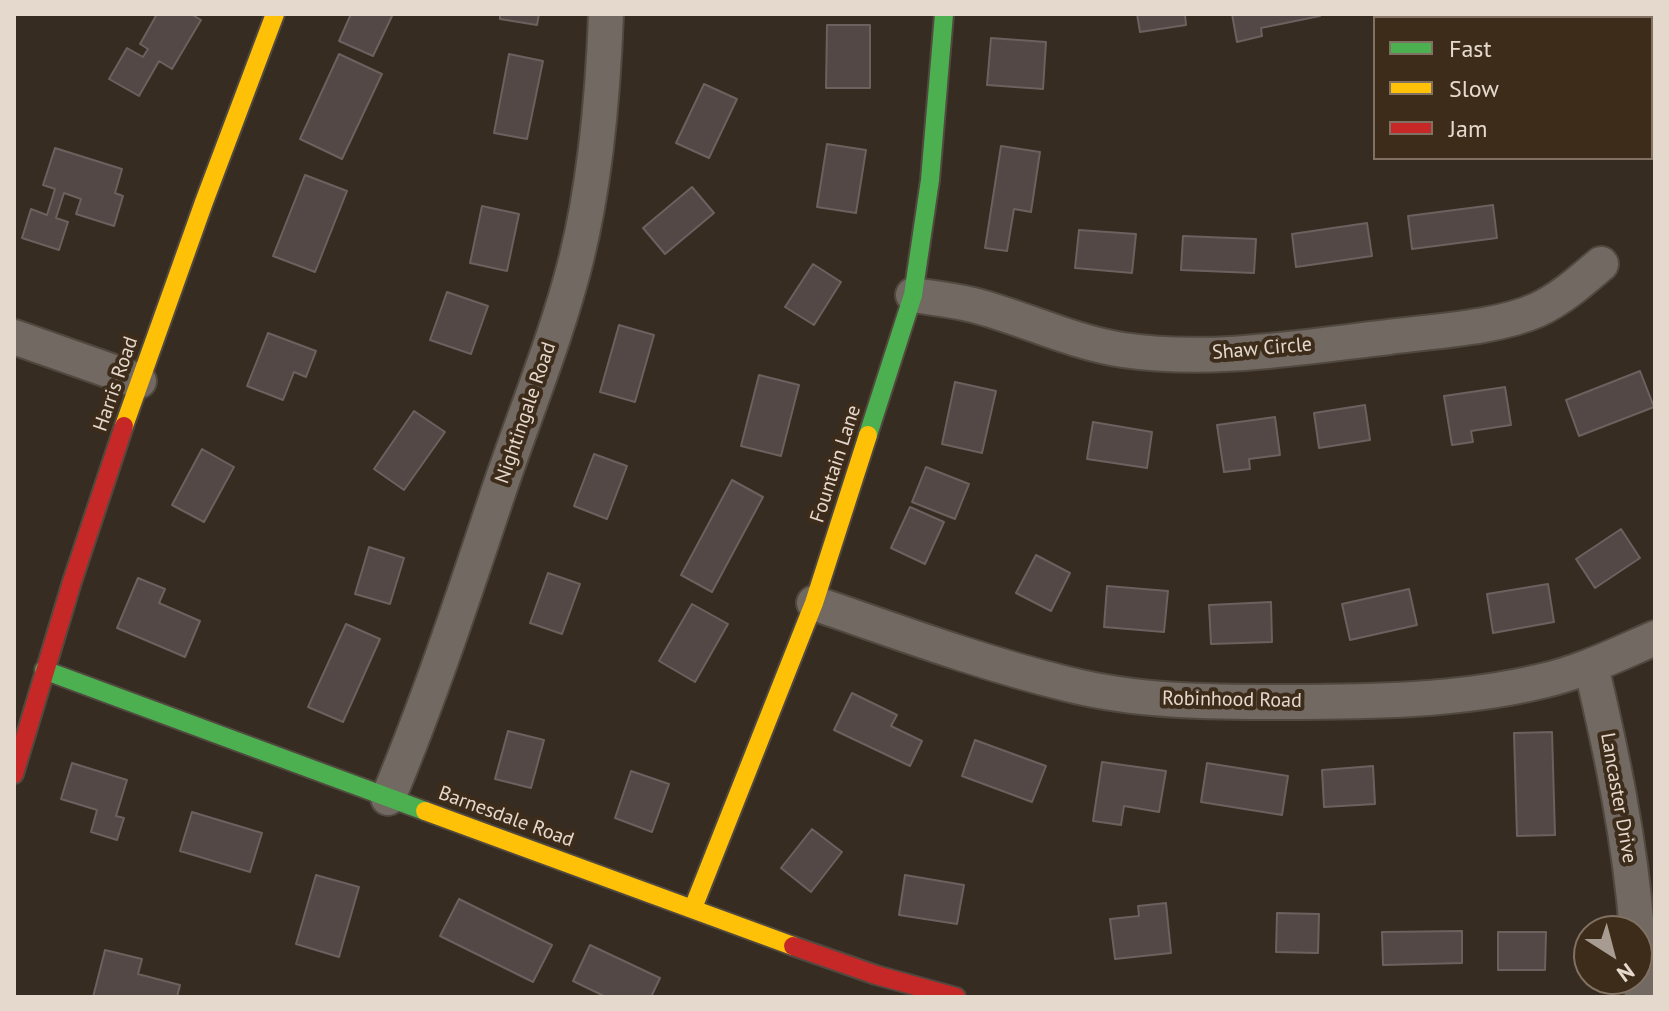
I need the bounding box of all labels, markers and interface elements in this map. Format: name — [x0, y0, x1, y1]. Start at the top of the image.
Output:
legend — [1373, 16, 1653, 160]
text: Fast — [1449, 33, 1492, 64]
text: Slow — [1449, 73, 1499, 104]
text: Jam — [1449, 113, 1487, 144]
street label: Shaw Circle — [1211, 333, 1313, 365]
street label: Harris Road — [89, 334, 143, 434]
street label: Nightingale Road — [491, 339, 561, 487]
street label: Fountain Lane — [806, 402, 866, 526]
street label: Robinhood Road — [1162, 687, 1302, 713]
street label: Lancaster Drive — [1595, 731, 1641, 865]
street label: Barnesdale Road — [435, 781, 577, 853]
north arrow — [1573, 915, 1653, 995]
text: N — [1612, 957, 1640, 988]

